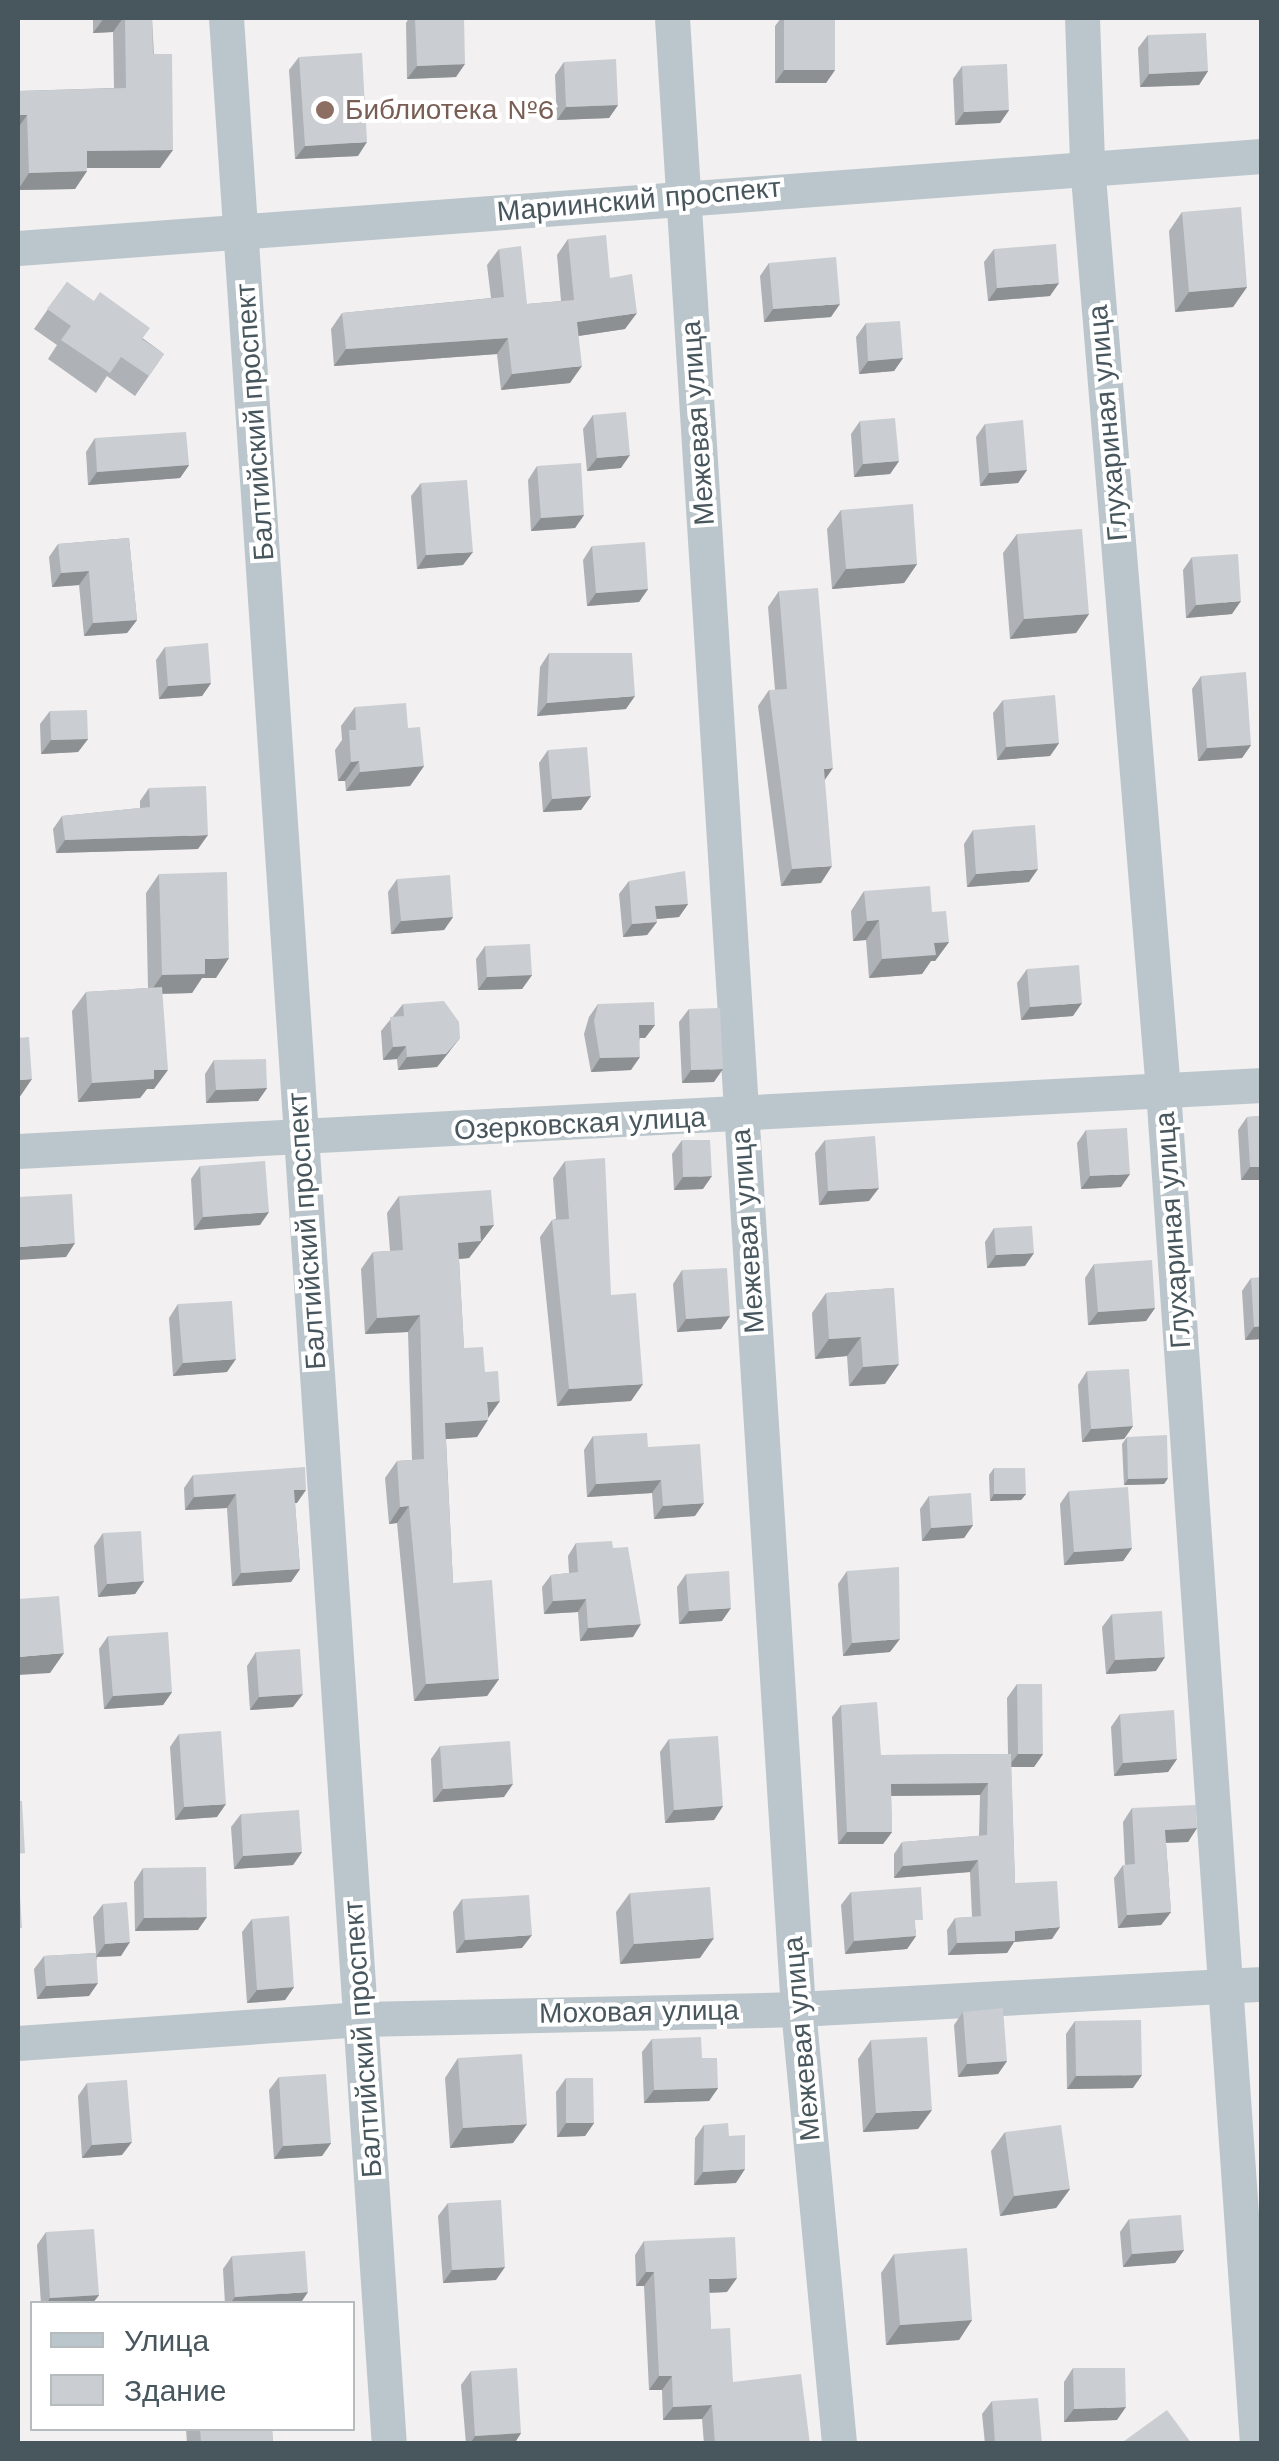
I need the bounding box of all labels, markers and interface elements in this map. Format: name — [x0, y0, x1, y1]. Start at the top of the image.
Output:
place label: Библиотека №6 — [345, 93, 554, 127]
marker: Библиотека №6 — [314, 99, 336, 121]
street label: Мариинский проспект — [496, 171, 782, 229]
street label: Балтийский проспект — [229, 282, 281, 562]
street label: Глухариная улица — [1081, 303, 1135, 543]
street label: Межевая улица — [674, 320, 722, 526]
street label: Балтийский проспект — [281, 1091, 333, 1371]
street label: Озерковская улица — [453, 1101, 707, 1147]
street label: Глухариная улица — [1148, 1111, 1198, 1349]
street label: Межевая улица — [724, 1128, 772, 1334]
street label: Балтийский проспект — [337, 1899, 389, 2179]
street label: Межевая улица — [776, 1935, 828, 2143]
street label: Моховая улица — [539, 1993, 739, 2031]
legend — [30, 2301, 355, 2431]
text: Улица — [124, 2323, 209, 2358]
text: Здание — [124, 2373, 226, 2408]

